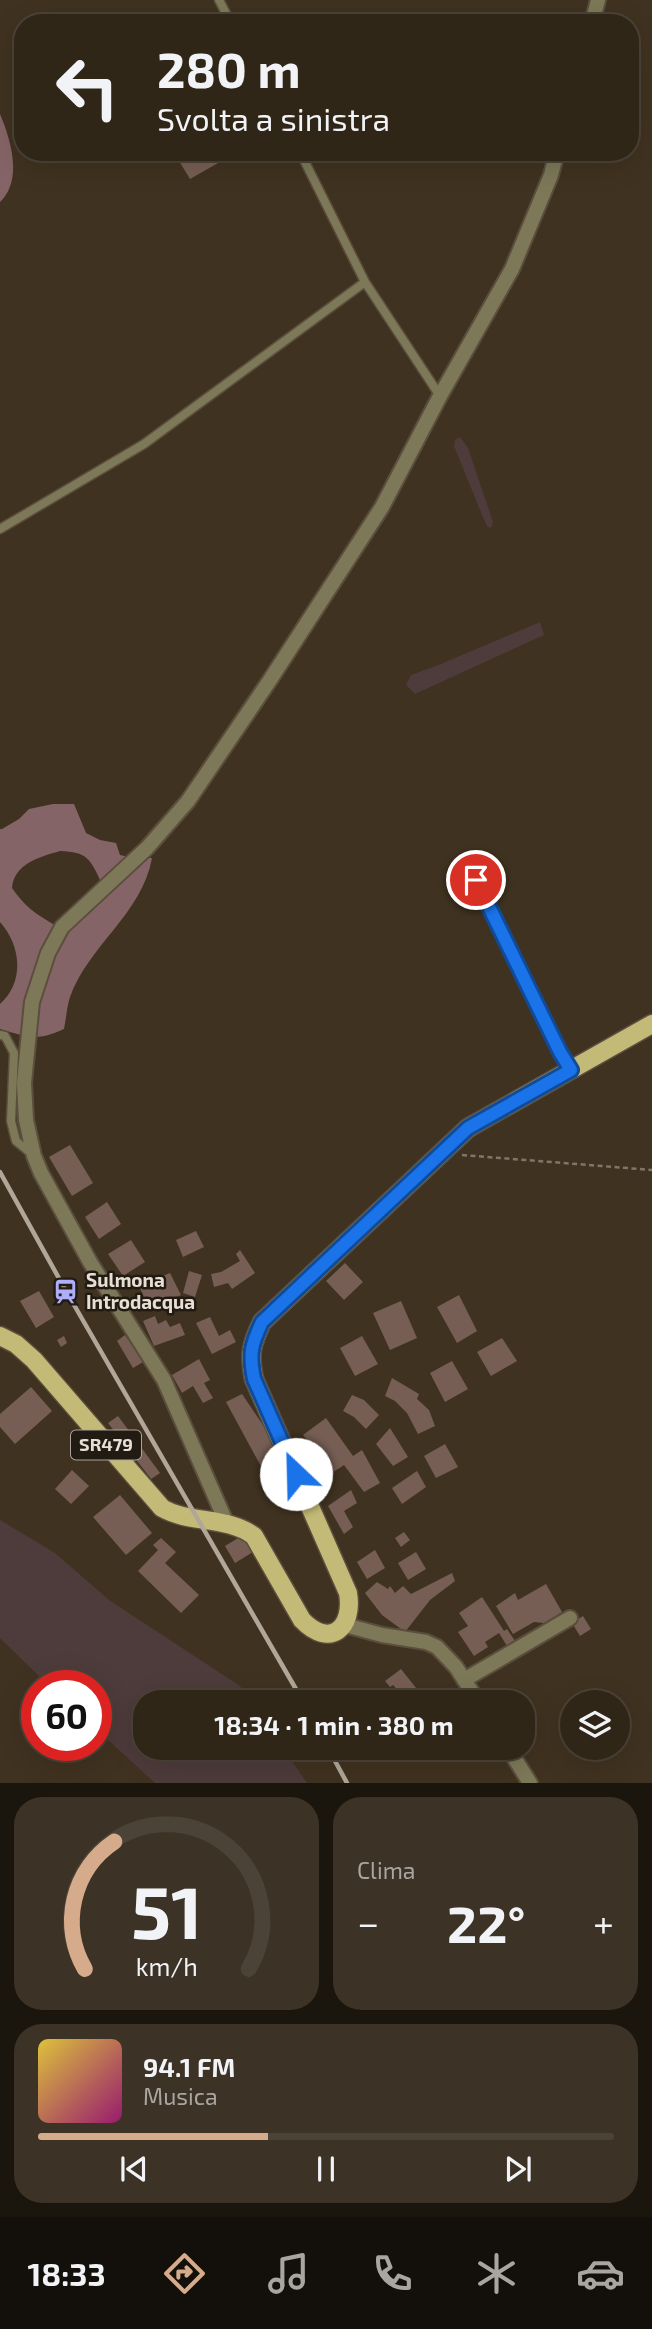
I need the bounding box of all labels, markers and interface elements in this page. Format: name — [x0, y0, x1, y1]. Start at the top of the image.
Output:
text: 280 m — [157, 39, 301, 98]
icon: left — [42, 42, 133, 133]
text: Svolta a sinistra — [157, 99, 390, 137]
pin — [446, 850, 506, 910]
icon: arrive — [457, 861, 495, 899]
place label: Sulmona Introdacqua — [86, 1268, 195, 1313]
station icon: Sulmona Introdacqua — [52, 1277, 80, 1305]
road number: SR479 — [71, 1430, 141, 1460]
position arrow — [259, 1437, 333, 1511]
speed limit sign: 60 — [21, 1670, 112, 1761]
map controls — [560, 1690, 630, 1760]
button: layers — [560, 1690, 630, 1760]
text: 18:34 · 1 min · 380 m — [214, 1709, 454, 1740]
text: Clima — [357, 1856, 415, 1884]
text: 51 — [131, 1867, 202, 1955]
text: 22° — [447, 1891, 525, 1953]
text: − — [357, 1899, 379, 1945]
text: + — [593, 1899, 614, 1945]
text: km/h — [135, 1951, 198, 1981]
text: 94.1 FM — [143, 2051, 235, 2082]
text: Musica — [143, 2082, 218, 2110]
icon: previous — [115, 2150, 153, 2188]
icon: pause — [307, 2150, 345, 2188]
icon: next — [499, 2150, 537, 2188]
icon: directions — [160, 2249, 209, 2298]
icon: music — [264, 2249, 313, 2298]
icon: phone — [368, 2249, 417, 2298]
icon: climate — [472, 2249, 521, 2298]
icon: car — [576, 2249, 625, 2298]
text: 18:33 — [27, 2254, 106, 2292]

